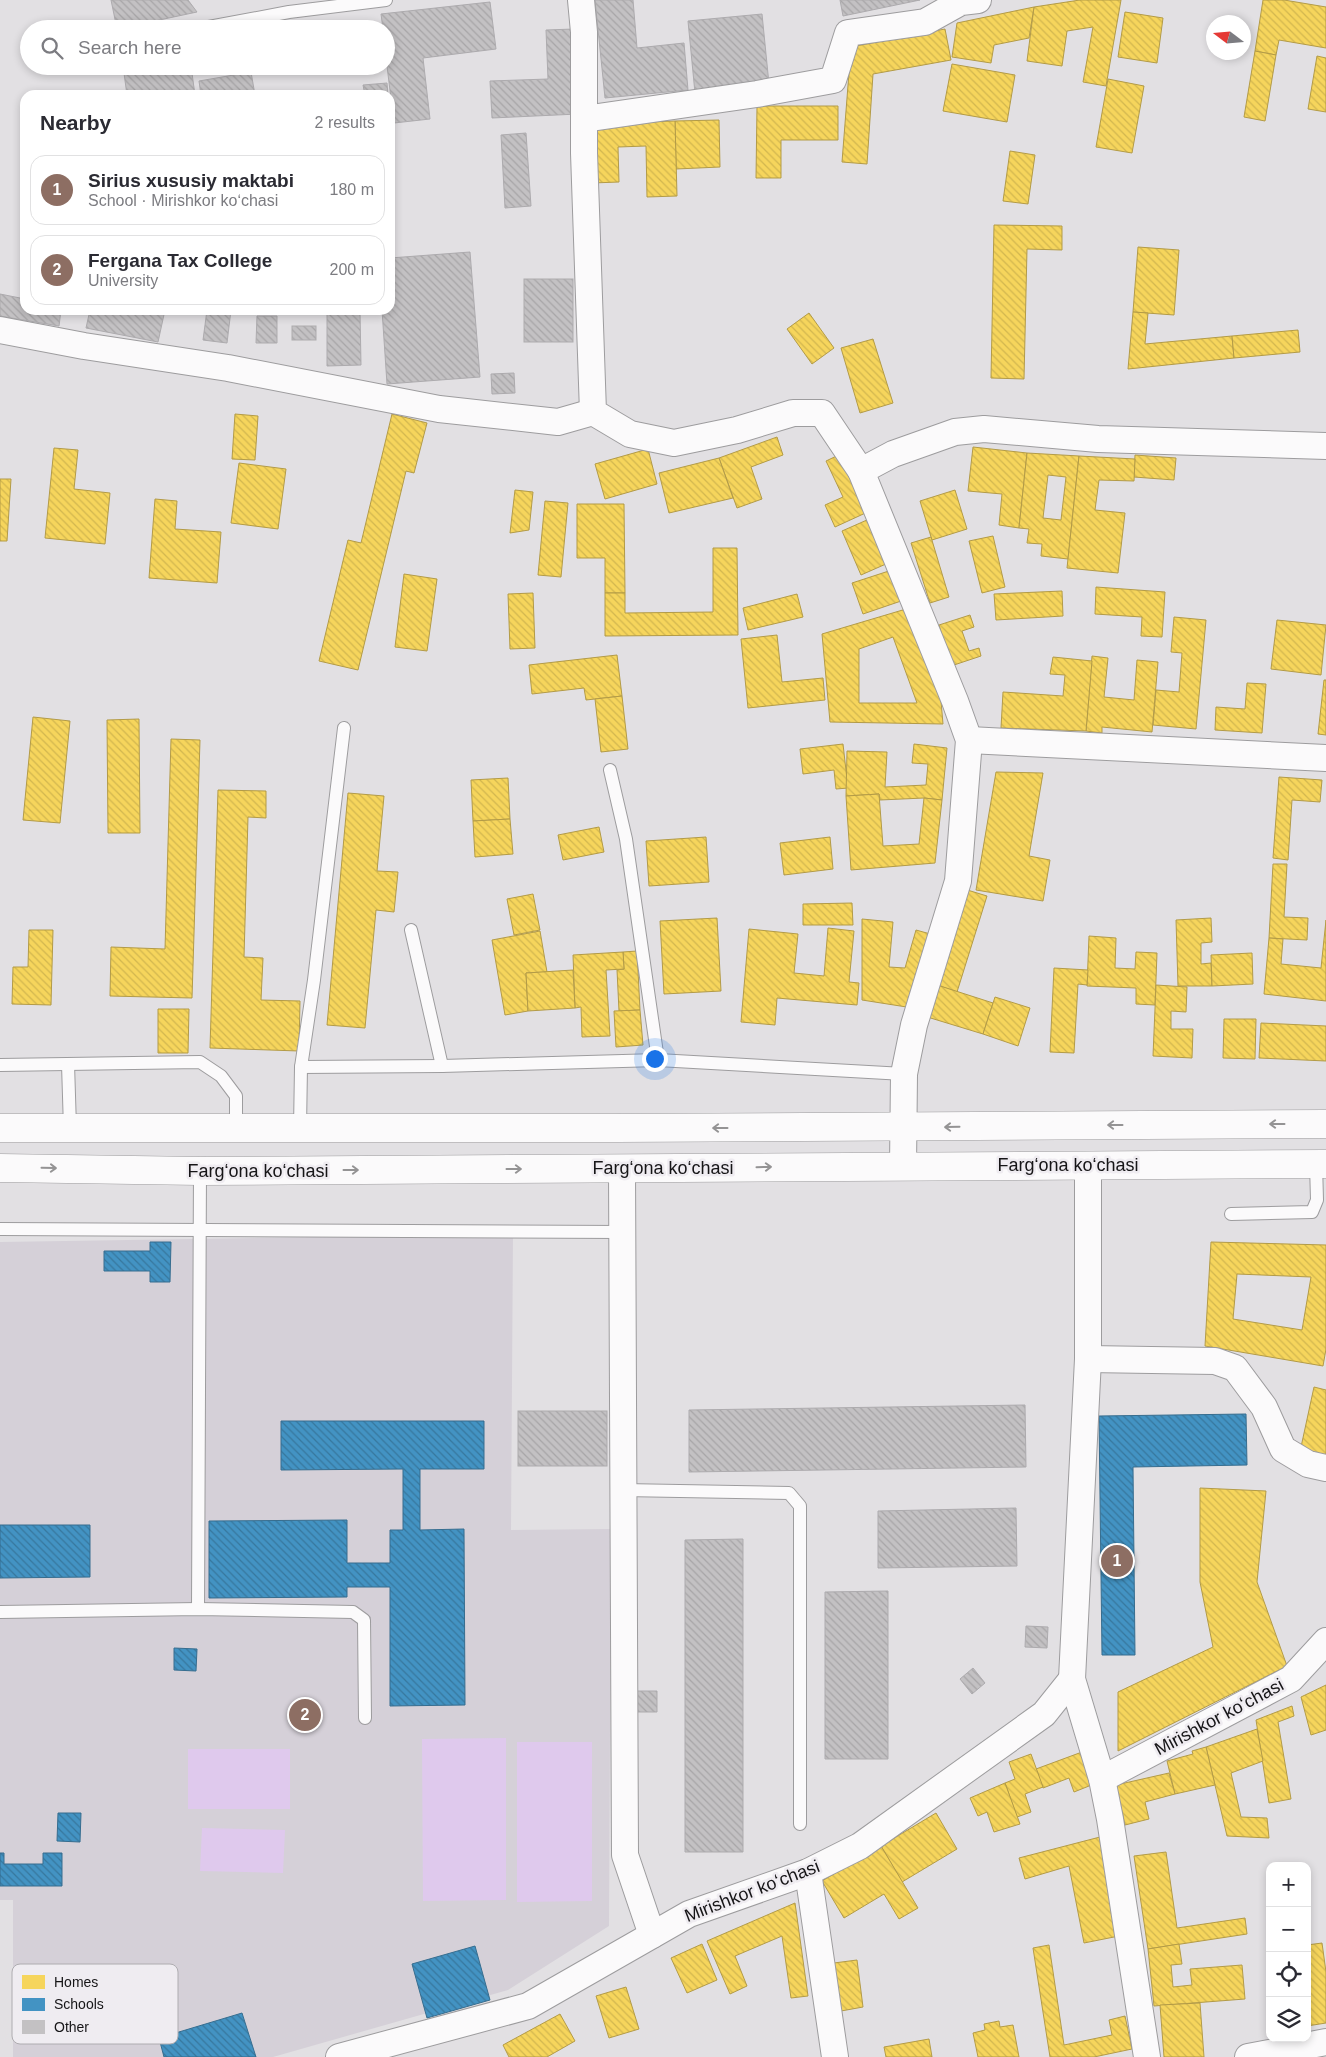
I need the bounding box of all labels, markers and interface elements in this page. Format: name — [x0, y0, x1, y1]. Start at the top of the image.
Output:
north arrow — [1206, 15, 1251, 60]
search box — [20, 20, 395, 75]
icon: search — [38, 34, 66, 62]
text: Search here — [78, 37, 182, 58]
text: Nearby — [40, 111, 111, 134]
text: 2 results — [315, 114, 375, 131]
text: Sirius xususiy maktabi — [88, 170, 294, 191]
text: 1 — [53, 181, 61, 198]
text: 180 m — [330, 181, 374, 198]
text: School · Mirishkor koʻchasi — [88, 192, 278, 209]
text: Fergana Tax College — [88, 250, 272, 271]
text: 2 — [53, 261, 61, 278]
text: 200 m — [330, 261, 374, 278]
text: University — [88, 272, 158, 289]
your location — [642, 1046, 668, 1072]
one-way arrow — [1107, 1120, 1124, 1130]
one-way arrow — [1270, 1120, 1286, 1129]
one-way arrow — [945, 1122, 961, 1132]
one-way arrow — [712, 1123, 728, 1133]
street label: Fargʻona koʻchasi — [997, 1155, 1139, 1175]
street label: Fargʻona koʻchasi — [592, 1158, 734, 1178]
street label: Fargʻona koʻchasi — [187, 1161, 329, 1181]
one-way arrow — [755, 1162, 771, 1172]
one-way arrow — [40, 1164, 56, 1173]
one-way arrow — [505, 1164, 521, 1174]
one-way arrow — [342, 1165, 359, 1175]
pin: 1 — [1101, 1542, 1133, 1580]
street label: Mirishkor koʻchasi — [1151, 1675, 1287, 1759]
pin: 2 — [289, 1696, 321, 1734]
street label: Mirishkor koʻchasi — [682, 1856, 822, 1926]
map controls — [1266, 1862, 1311, 2042]
button: + — [1266, 1862, 1311, 1907]
button: − — [1266, 1907, 1311, 1952]
button: locate — [1266, 1952, 1311, 1997]
legend — [12, 1964, 178, 2044]
text: Homes — [54, 1974, 98, 1990]
text: Schools — [54, 1996, 104, 2012]
button: layers — [1266, 1997, 1311, 2042]
text: Other — [54, 2019, 89, 2035]

